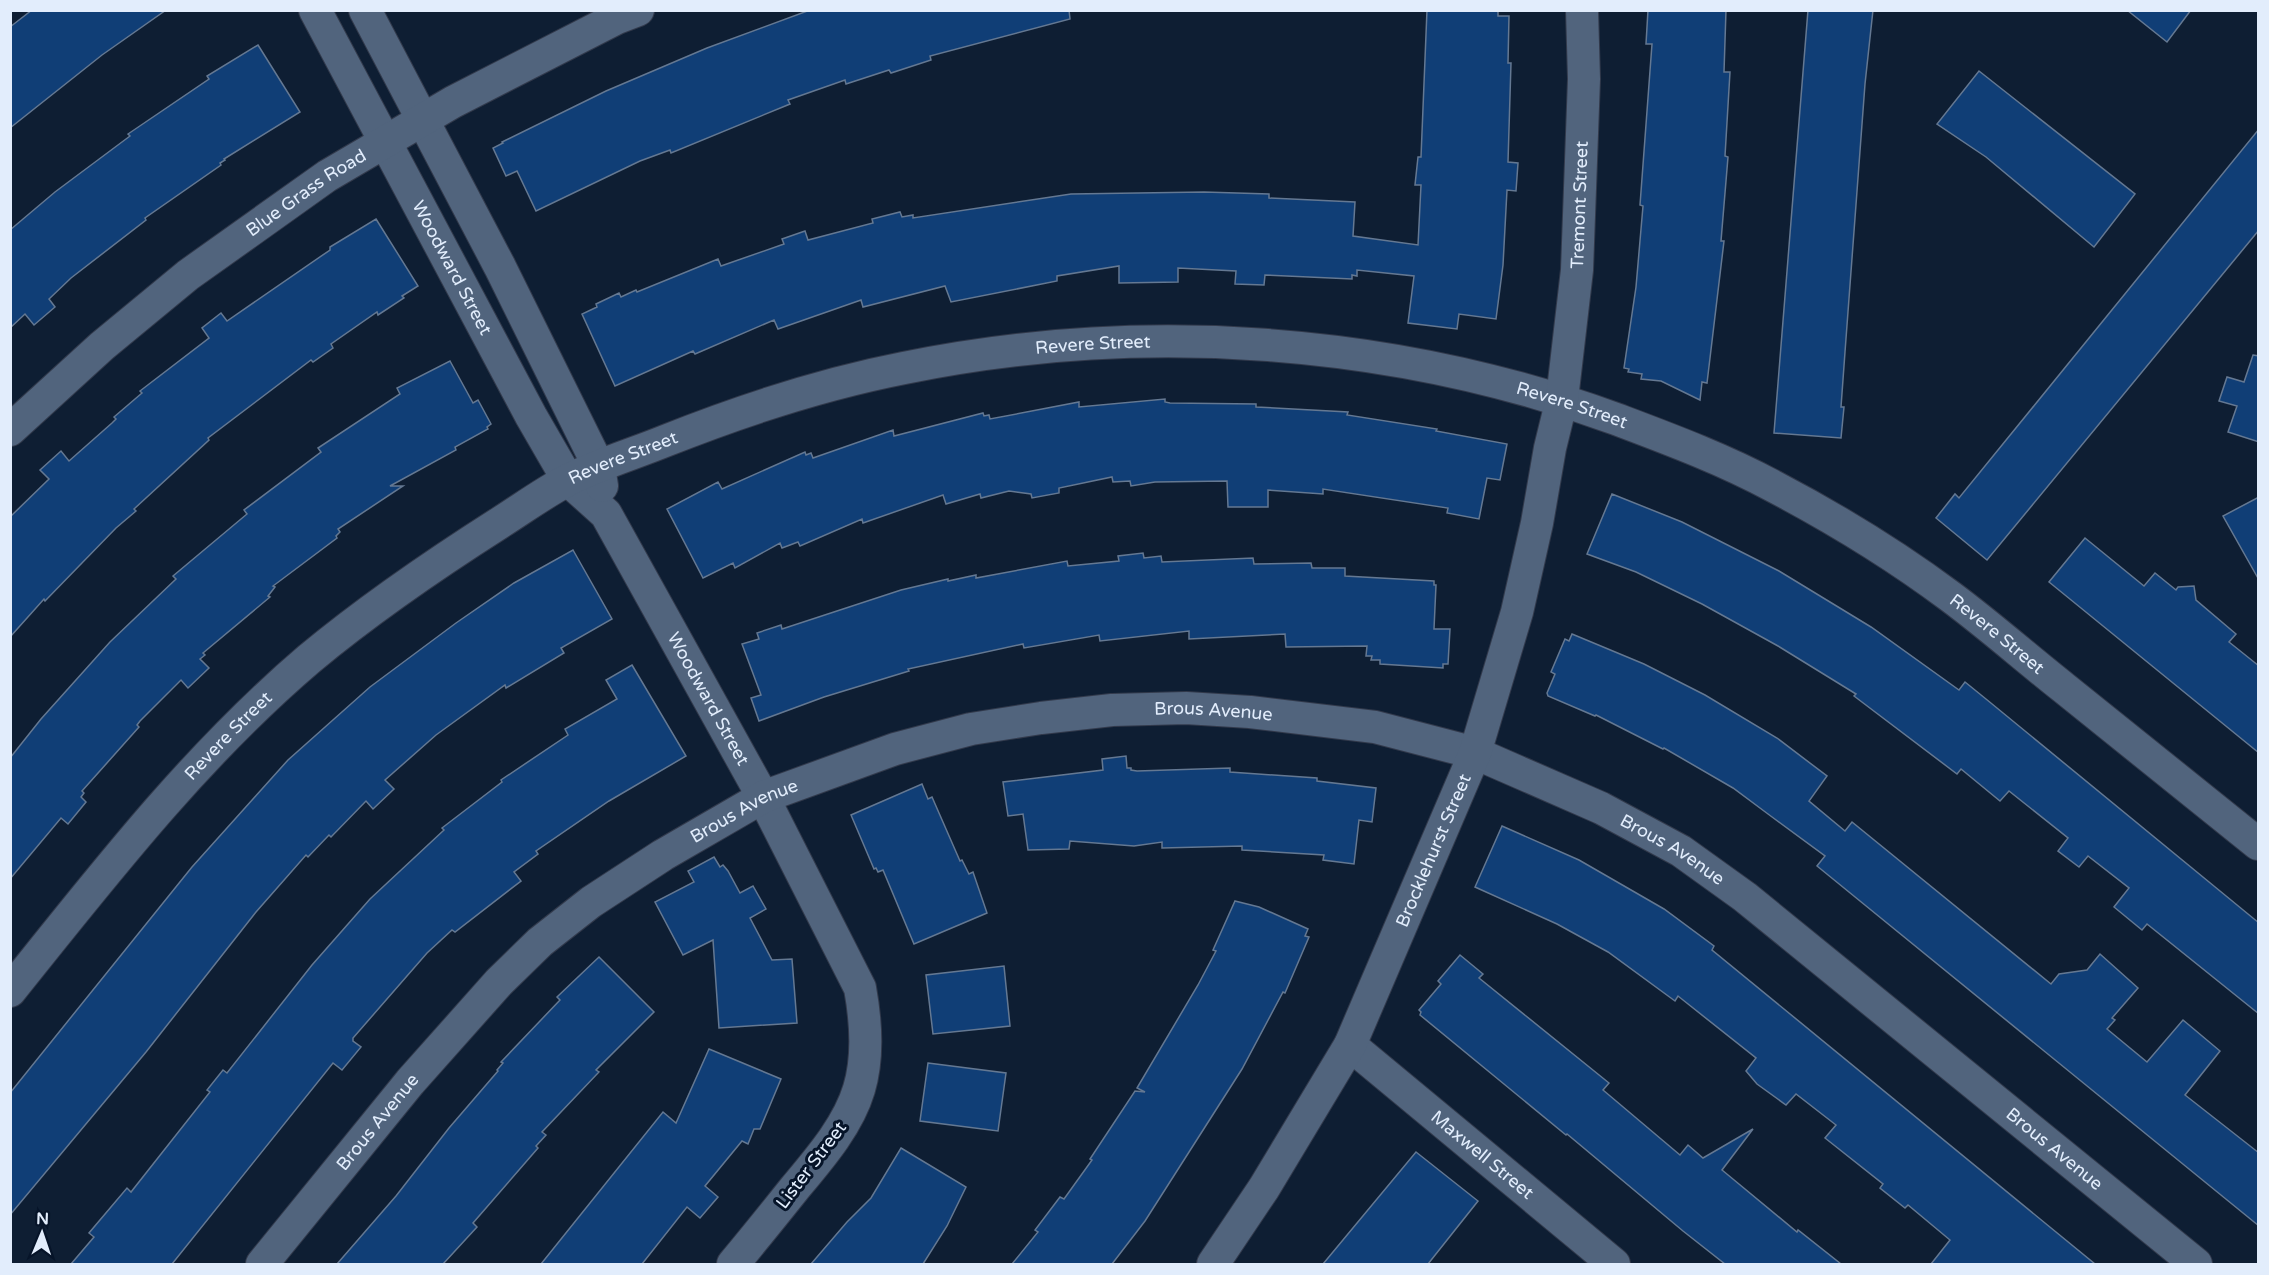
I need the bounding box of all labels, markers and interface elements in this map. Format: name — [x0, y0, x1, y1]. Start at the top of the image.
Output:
street label: Tremont Street — [1566, 140, 1593, 269]
street label: Blue Grass Road — [242, 144, 370, 241]
street label: Woodward Street — [407, 197, 497, 339]
street label: Revere Street — [1034, 331, 1151, 359]
street label: Revere Street — [1514, 377, 1631, 433]
street label: Revere Street — [565, 426, 681, 489]
street label: Revere Street — [1945, 589, 2049, 679]
street label: Woodward Street — [663, 628, 754, 769]
street label: Revere Street — [180, 687, 277, 785]
street label: Brous Avenue — [1154, 697, 1274, 726]
street label: Brocklehurst Street — [1391, 770, 1476, 930]
street label: Brous Avenue — [686, 774, 801, 848]
street label: Brous Avenue — [1616, 809, 1729, 890]
street label: Brous Avenue — [331, 1069, 423, 1175]
street label: Brous Avenue — [2002, 1103, 2107, 1195]
street label: Maxwell Street — [1426, 1106, 1538, 1204]
street label: Lister Street — [771, 1117, 851, 1213]
north arrow — [12, 1203, 72, 1263]
text: N — [36, 1209, 49, 1229]

